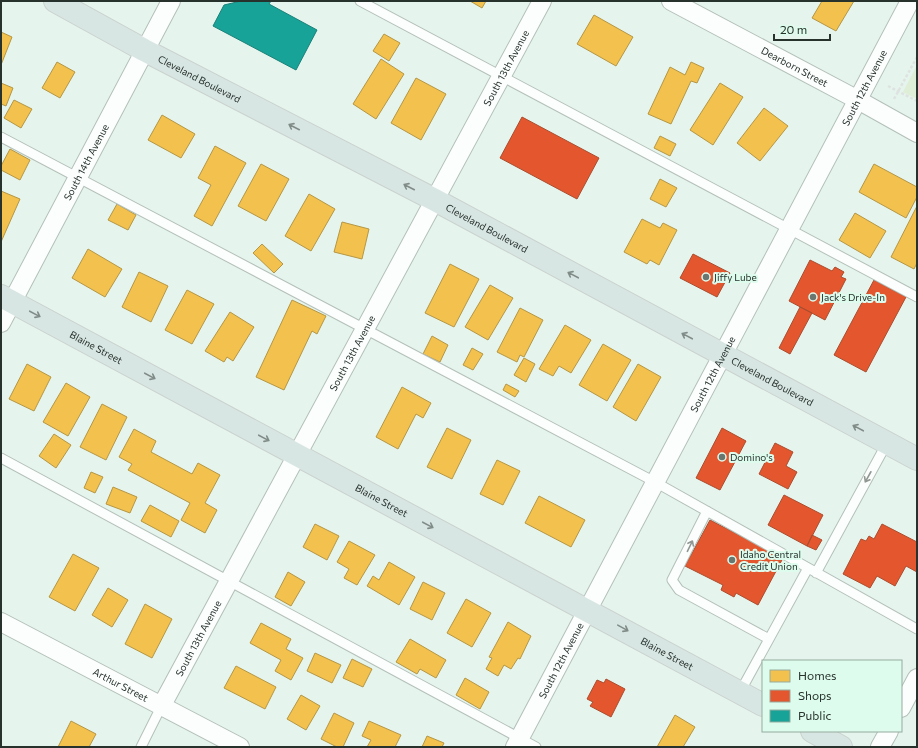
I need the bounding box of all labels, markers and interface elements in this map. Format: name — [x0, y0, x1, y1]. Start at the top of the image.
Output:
scale bar — [774, 16, 830, 42]
text: 20 m — [780, 22, 807, 36]
street label: South 13th Avenue — [481, 28, 531, 108]
street label: Dearborn Street — [759, 44, 830, 89]
street label: South 12th Avenue — [839, 48, 889, 128]
street label: Cleveland Boulevard — [156, 52, 243, 105]
street label: South 14th Avenue — [61, 122, 111, 202]
one-way arrow — [288, 123, 300, 130]
one-way arrow — [403, 182, 415, 190]
street label: Cleveland Boulevard — [444, 201, 530, 255]
one-way arrow — [567, 270, 579, 278]
place label: Jiffy Lube — [714, 271, 757, 283]
marker: Jiffy Lube — [701, 272, 711, 282]
place label: Jack's Drive-In — [821, 291, 885, 303]
marker: Jack's Drive-In — [808, 292, 818, 302]
one-way arrow — [29, 311, 41, 319]
street label: South 13th Avenue — [327, 313, 377, 393]
street label: Blaine Street — [68, 328, 125, 366]
one-way arrow — [681, 332, 693, 340]
street label: South 12th Avenue — [687, 334, 737, 414]
street label: Cleveland Boulevard — [729, 354, 816, 408]
one-way arrow — [144, 373, 156, 380]
one-way arrow — [852, 423, 864, 431]
one-way arrow — [258, 434, 270, 442]
place label: Domino's — [730, 451, 773, 463]
marker: Domino's — [717, 452, 727, 462]
one-way arrow — [864, 471, 871, 483]
street label: Blaine Street — [353, 481, 410, 519]
one-way arrow — [422, 522, 434, 529]
one-way arrow — [686, 540, 694, 552]
place label: Idaho Central Credit Union — [740, 548, 801, 572]
marker: Idaho Central Credit Union — [727, 555, 737, 565]
street label: South 13th Avenue — [173, 598, 223, 678]
street label: South 12th Avenue — [536, 620, 586, 700]
one-way arrow — [617, 625, 629, 633]
street label: Blaine Street — [639, 635, 696, 673]
legend — [762, 660, 902, 732]
street label: Arthur Street — [91, 665, 150, 704]
text: Homes — [798, 668, 836, 682]
text: Shops — [798, 688, 832, 702]
text: Public — [798, 708, 831, 722]

